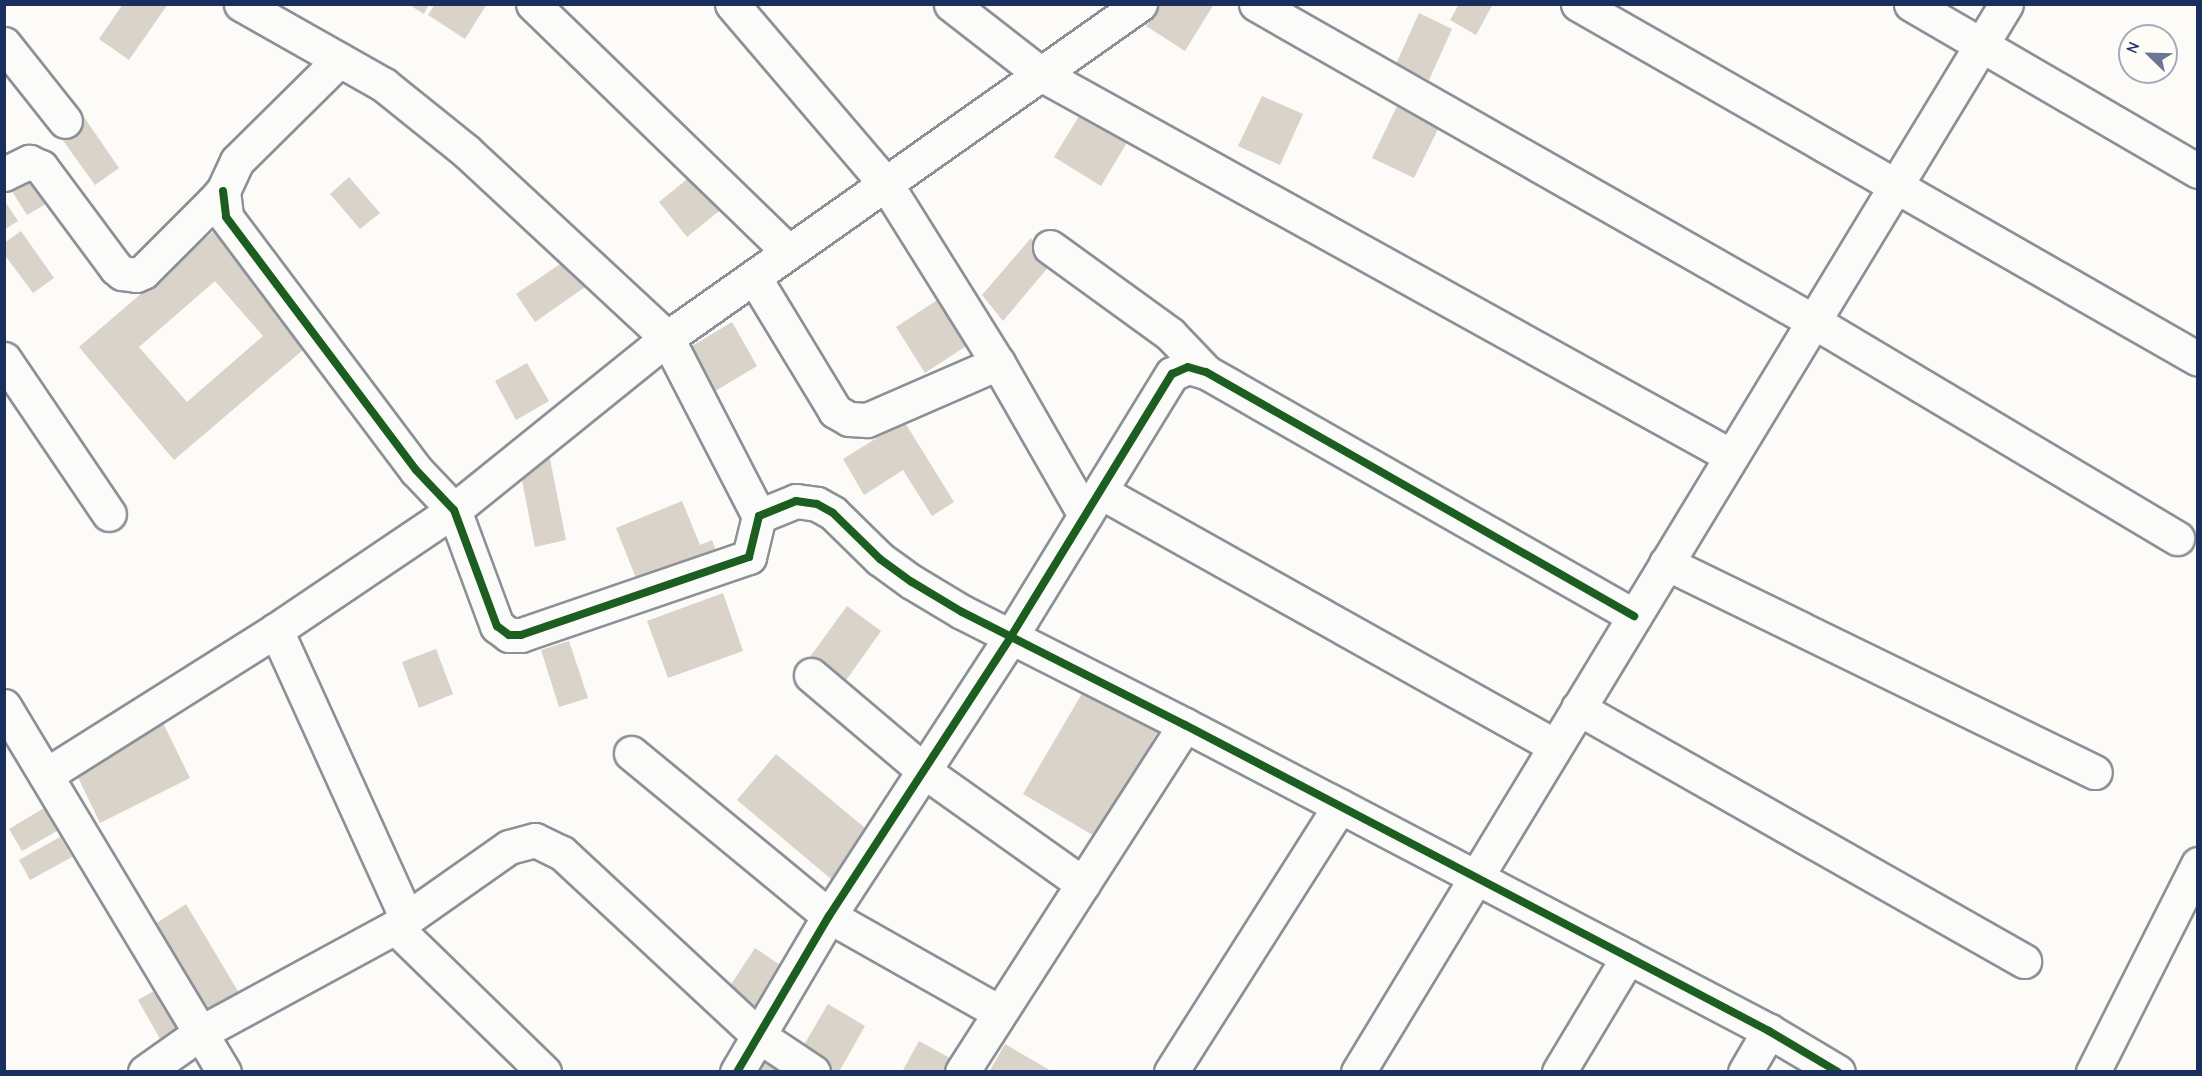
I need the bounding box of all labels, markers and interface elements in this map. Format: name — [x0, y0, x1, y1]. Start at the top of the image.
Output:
north arrow — [2118, 24, 2178, 84]
text: N — [2123, 39, 2144, 56]

